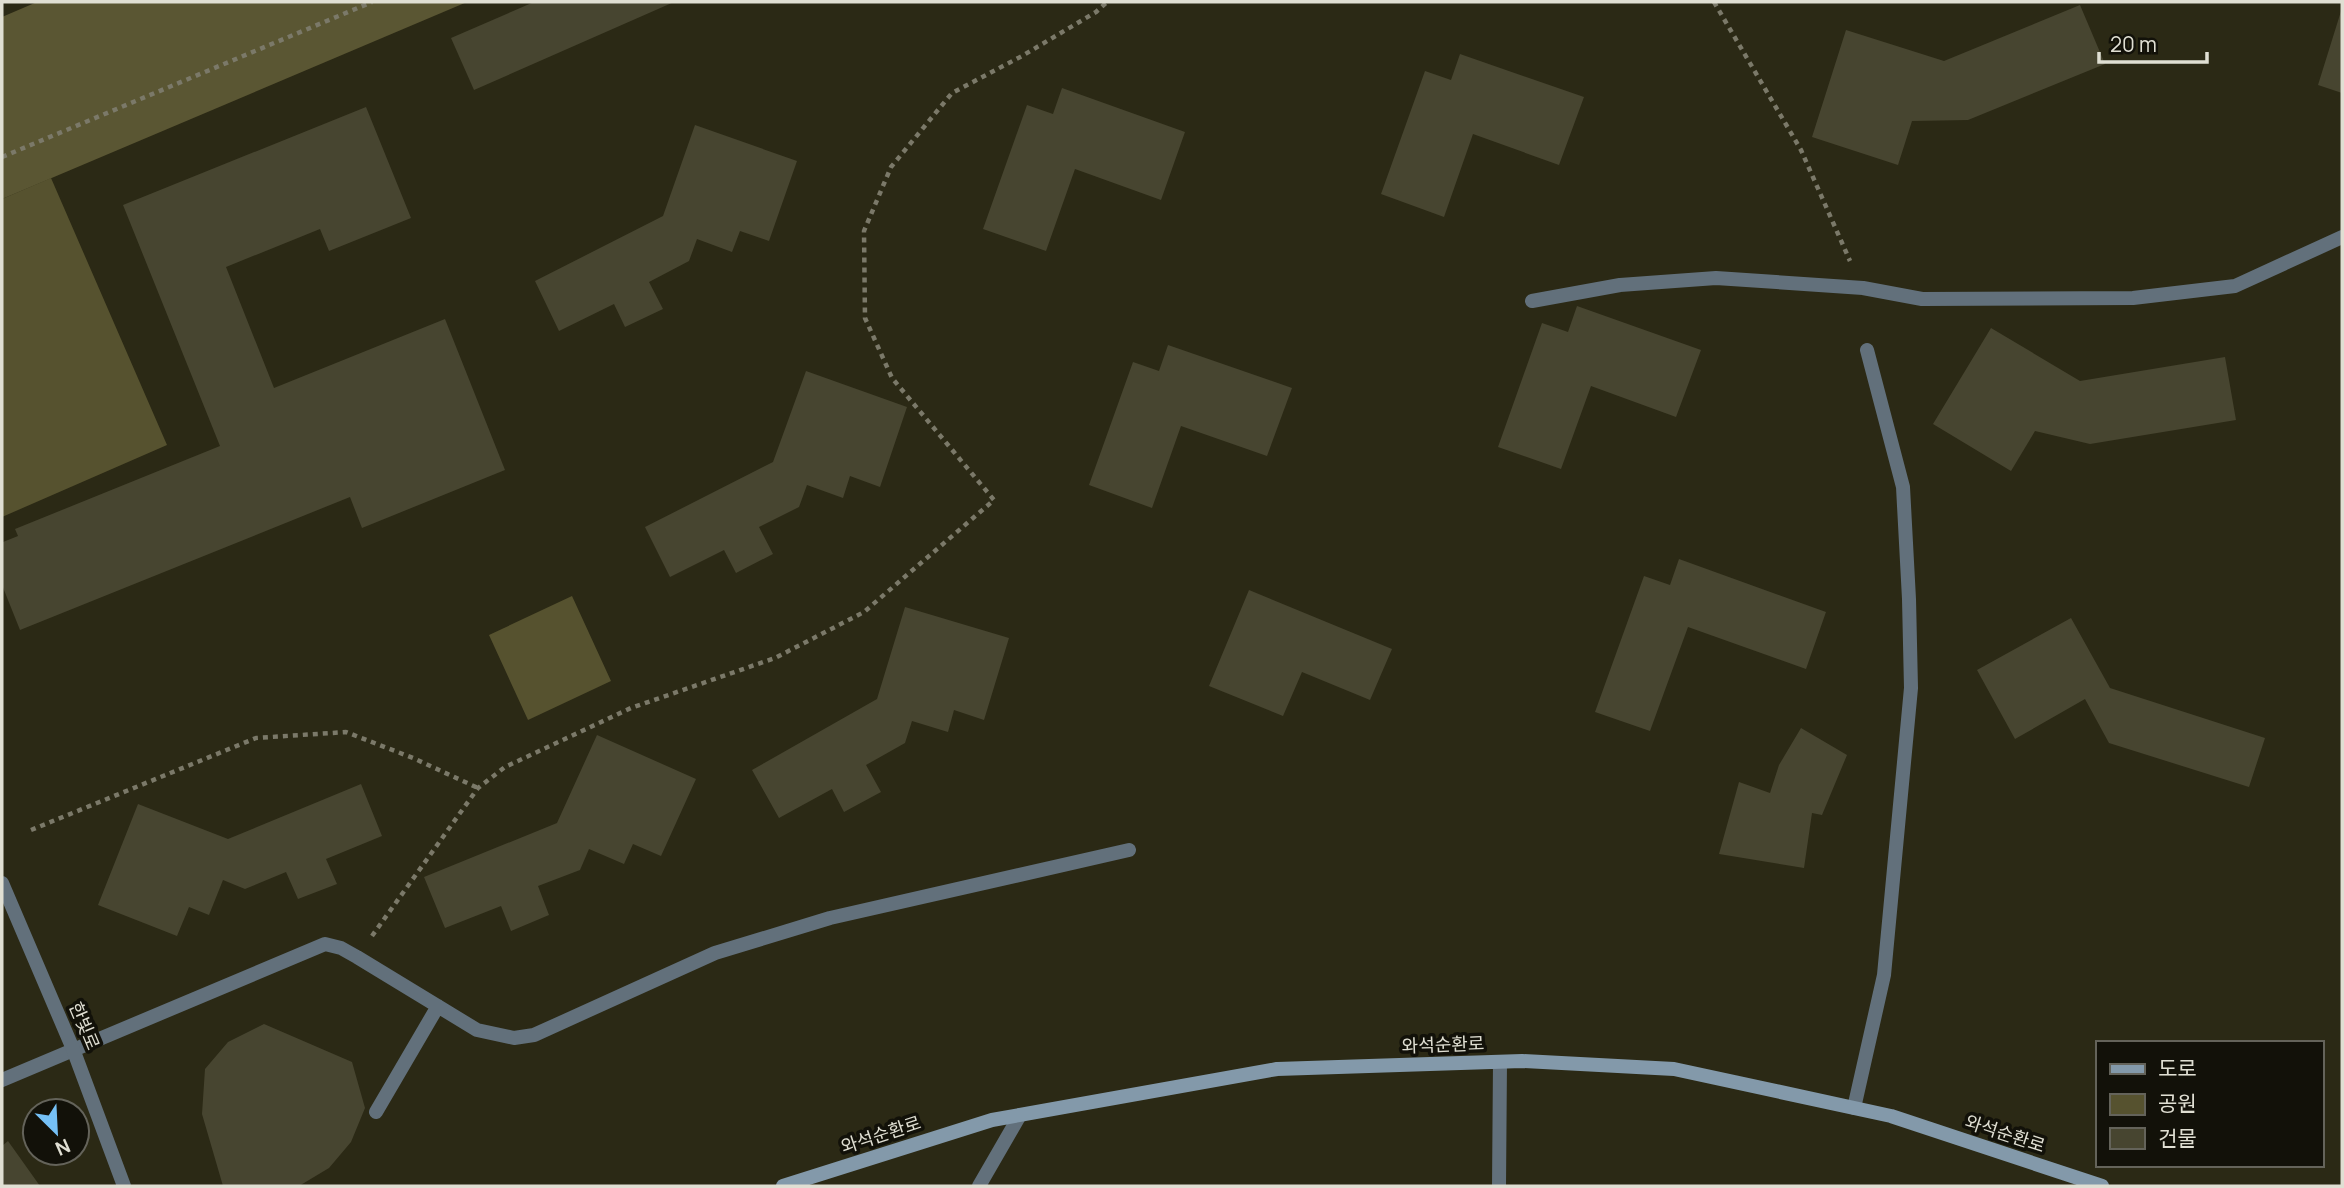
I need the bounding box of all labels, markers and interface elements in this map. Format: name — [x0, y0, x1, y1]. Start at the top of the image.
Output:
scale bar — [2099, 21, 2208, 65]
text: 20 m — [2110, 30, 2157, 58]
street label: 한빛로 — [64, 998, 106, 1053]
street label: 와석순환로 — [1401, 1031, 1485, 1057]
legend — [2096, 1041, 2323, 1167]
text: 도로 — [2158, 1054, 2197, 1082]
text: 공원 — [2158, 1089, 2197, 1117]
north arrow — [21, 1097, 91, 1167]
street label: 와석순환로 — [1962, 1109, 2048, 1157]
street label: 와석순환로 — [838, 1110, 924, 1158]
text: 건물 — [2158, 1124, 2197, 1152]
text: N — [51, 1133, 74, 1162]

